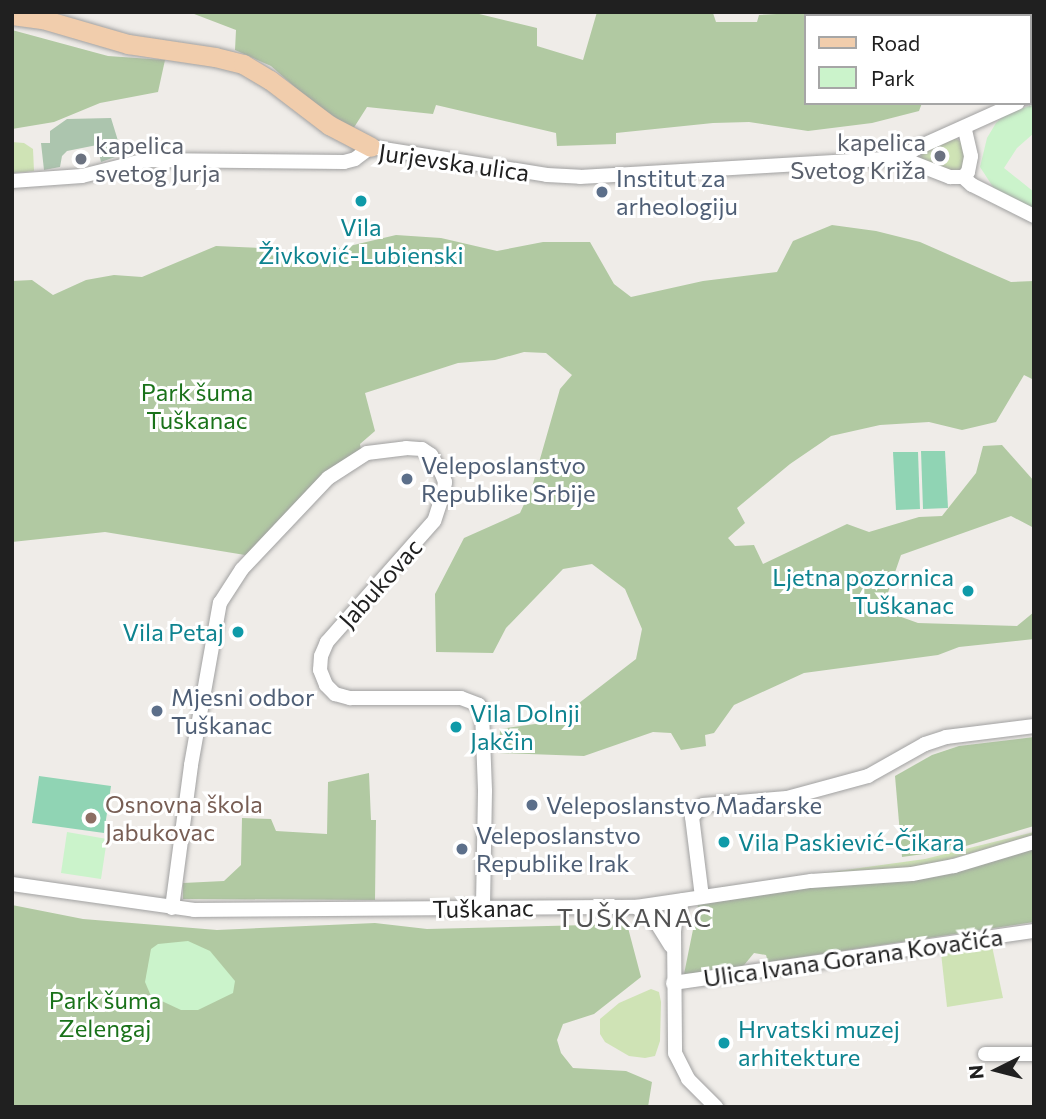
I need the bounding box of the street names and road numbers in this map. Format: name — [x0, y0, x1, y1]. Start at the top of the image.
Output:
street label: Jurjevska ulica — [377, 137, 531, 187]
street label: Jabukovac — [332, 532, 428, 634]
street label: Tuškanac — [432, 893, 534, 923]
street label: Ulica Ivana Gorana Kovačića — [701, 922, 1005, 992]

